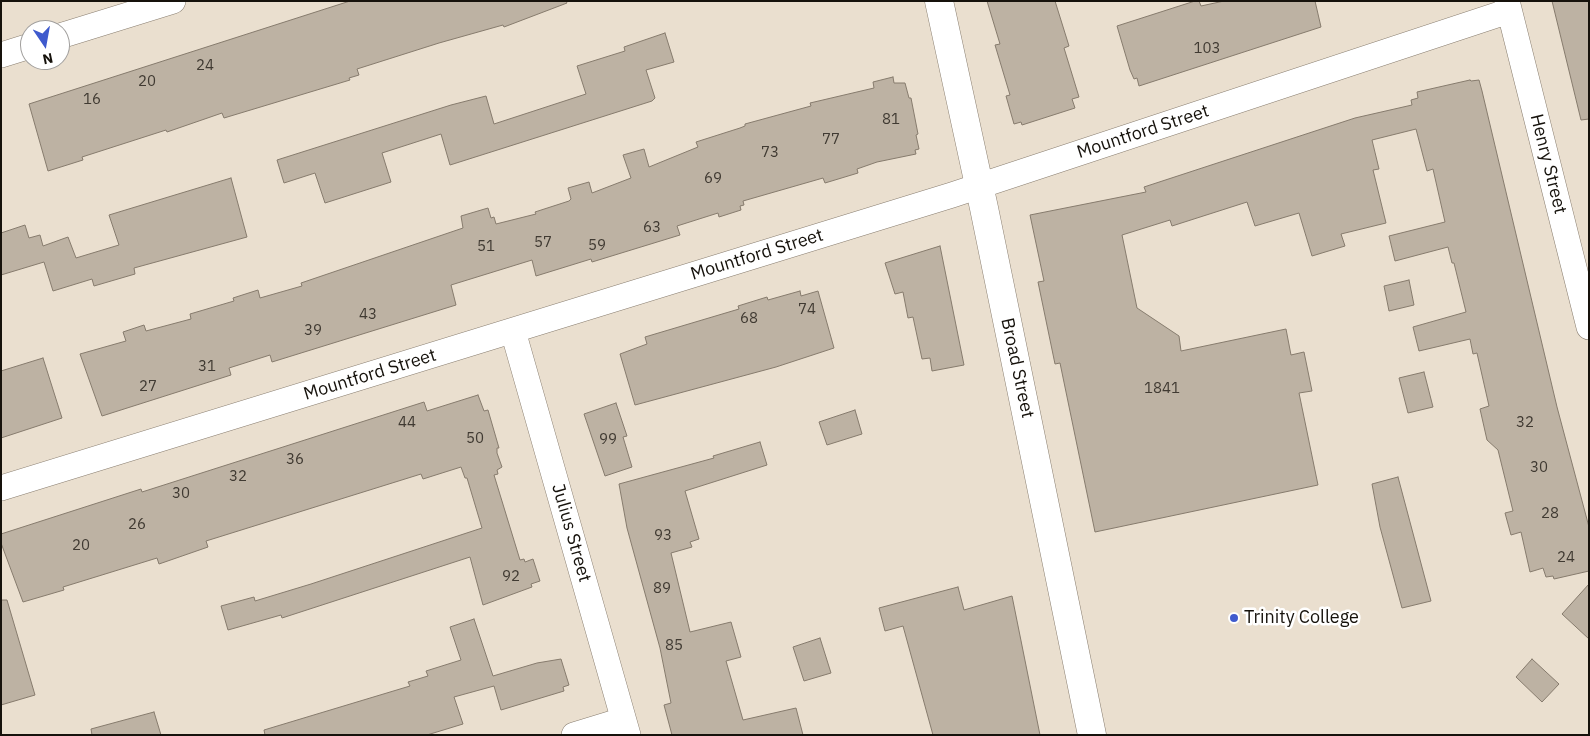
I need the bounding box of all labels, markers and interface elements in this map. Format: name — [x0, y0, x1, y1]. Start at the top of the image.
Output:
north arrow — [20, 20, 70, 70]
house number: 103 — [1194, 40, 1220, 58]
text: N — [41, 49, 55, 69]
house number: 24 — [196, 57, 214, 75]
house number: 20 — [138, 73, 156, 91]
house number: 16 — [83, 91, 101, 109]
street label: Mountford Street — [1074, 100, 1212, 164]
house number: 81 — [882, 111, 900, 129]
street label: Henry Street — [1525, 112, 1571, 216]
house number: 77 — [822, 131, 840, 149]
house number: 73 — [761, 144, 779, 162]
house number: 69 — [704, 170, 722, 188]
house number: 63 — [643, 219, 661, 237]
street label: Mountford Street — [688, 225, 826, 285]
house number: 57 — [534, 234, 552, 252]
house number: 59 — [588, 237, 606, 255]
house number: 51 — [477, 238, 495, 256]
house number: 74 — [798, 301, 816, 319]
house number: 43 — [359, 306, 377, 324]
house number: 68 — [740, 310, 758, 328]
street label: Broad Street — [996, 316, 1038, 420]
house number: 39 — [304, 322, 322, 340]
street label: Mountford Street — [301, 345, 439, 405]
house number: 31 — [198, 358, 216, 376]
house number: 27 — [139, 378, 157, 396]
house number: 1841 — [1144, 380, 1180, 398]
house number: 44 — [398, 414, 416, 432]
house number: 32 — [1516, 414, 1534, 432]
house number: 50 — [466, 430, 484, 448]
house number: 99 — [599, 431, 617, 449]
house number: 36 — [286, 451, 304, 469]
house number: 30 — [1530, 459, 1548, 477]
house number: 32 — [229, 468, 247, 486]
street label: Julius Street — [547, 481, 595, 585]
house number: 30 — [172, 485, 190, 503]
house number: 28 — [1541, 505, 1559, 523]
house number: 26 — [128, 516, 146, 534]
house number: 93 — [654, 527, 672, 545]
house number: 20 — [72, 537, 90, 555]
house number: 24 — [1557, 549, 1575, 567]
house number: 92 — [502, 568, 520, 586]
house number: 89 — [653, 580, 671, 598]
place label: Trinity College — [1244, 607, 1359, 629]
marker: Trinity College — [1228, 612, 1240, 624]
house number: 85 — [665, 637, 683, 655]

